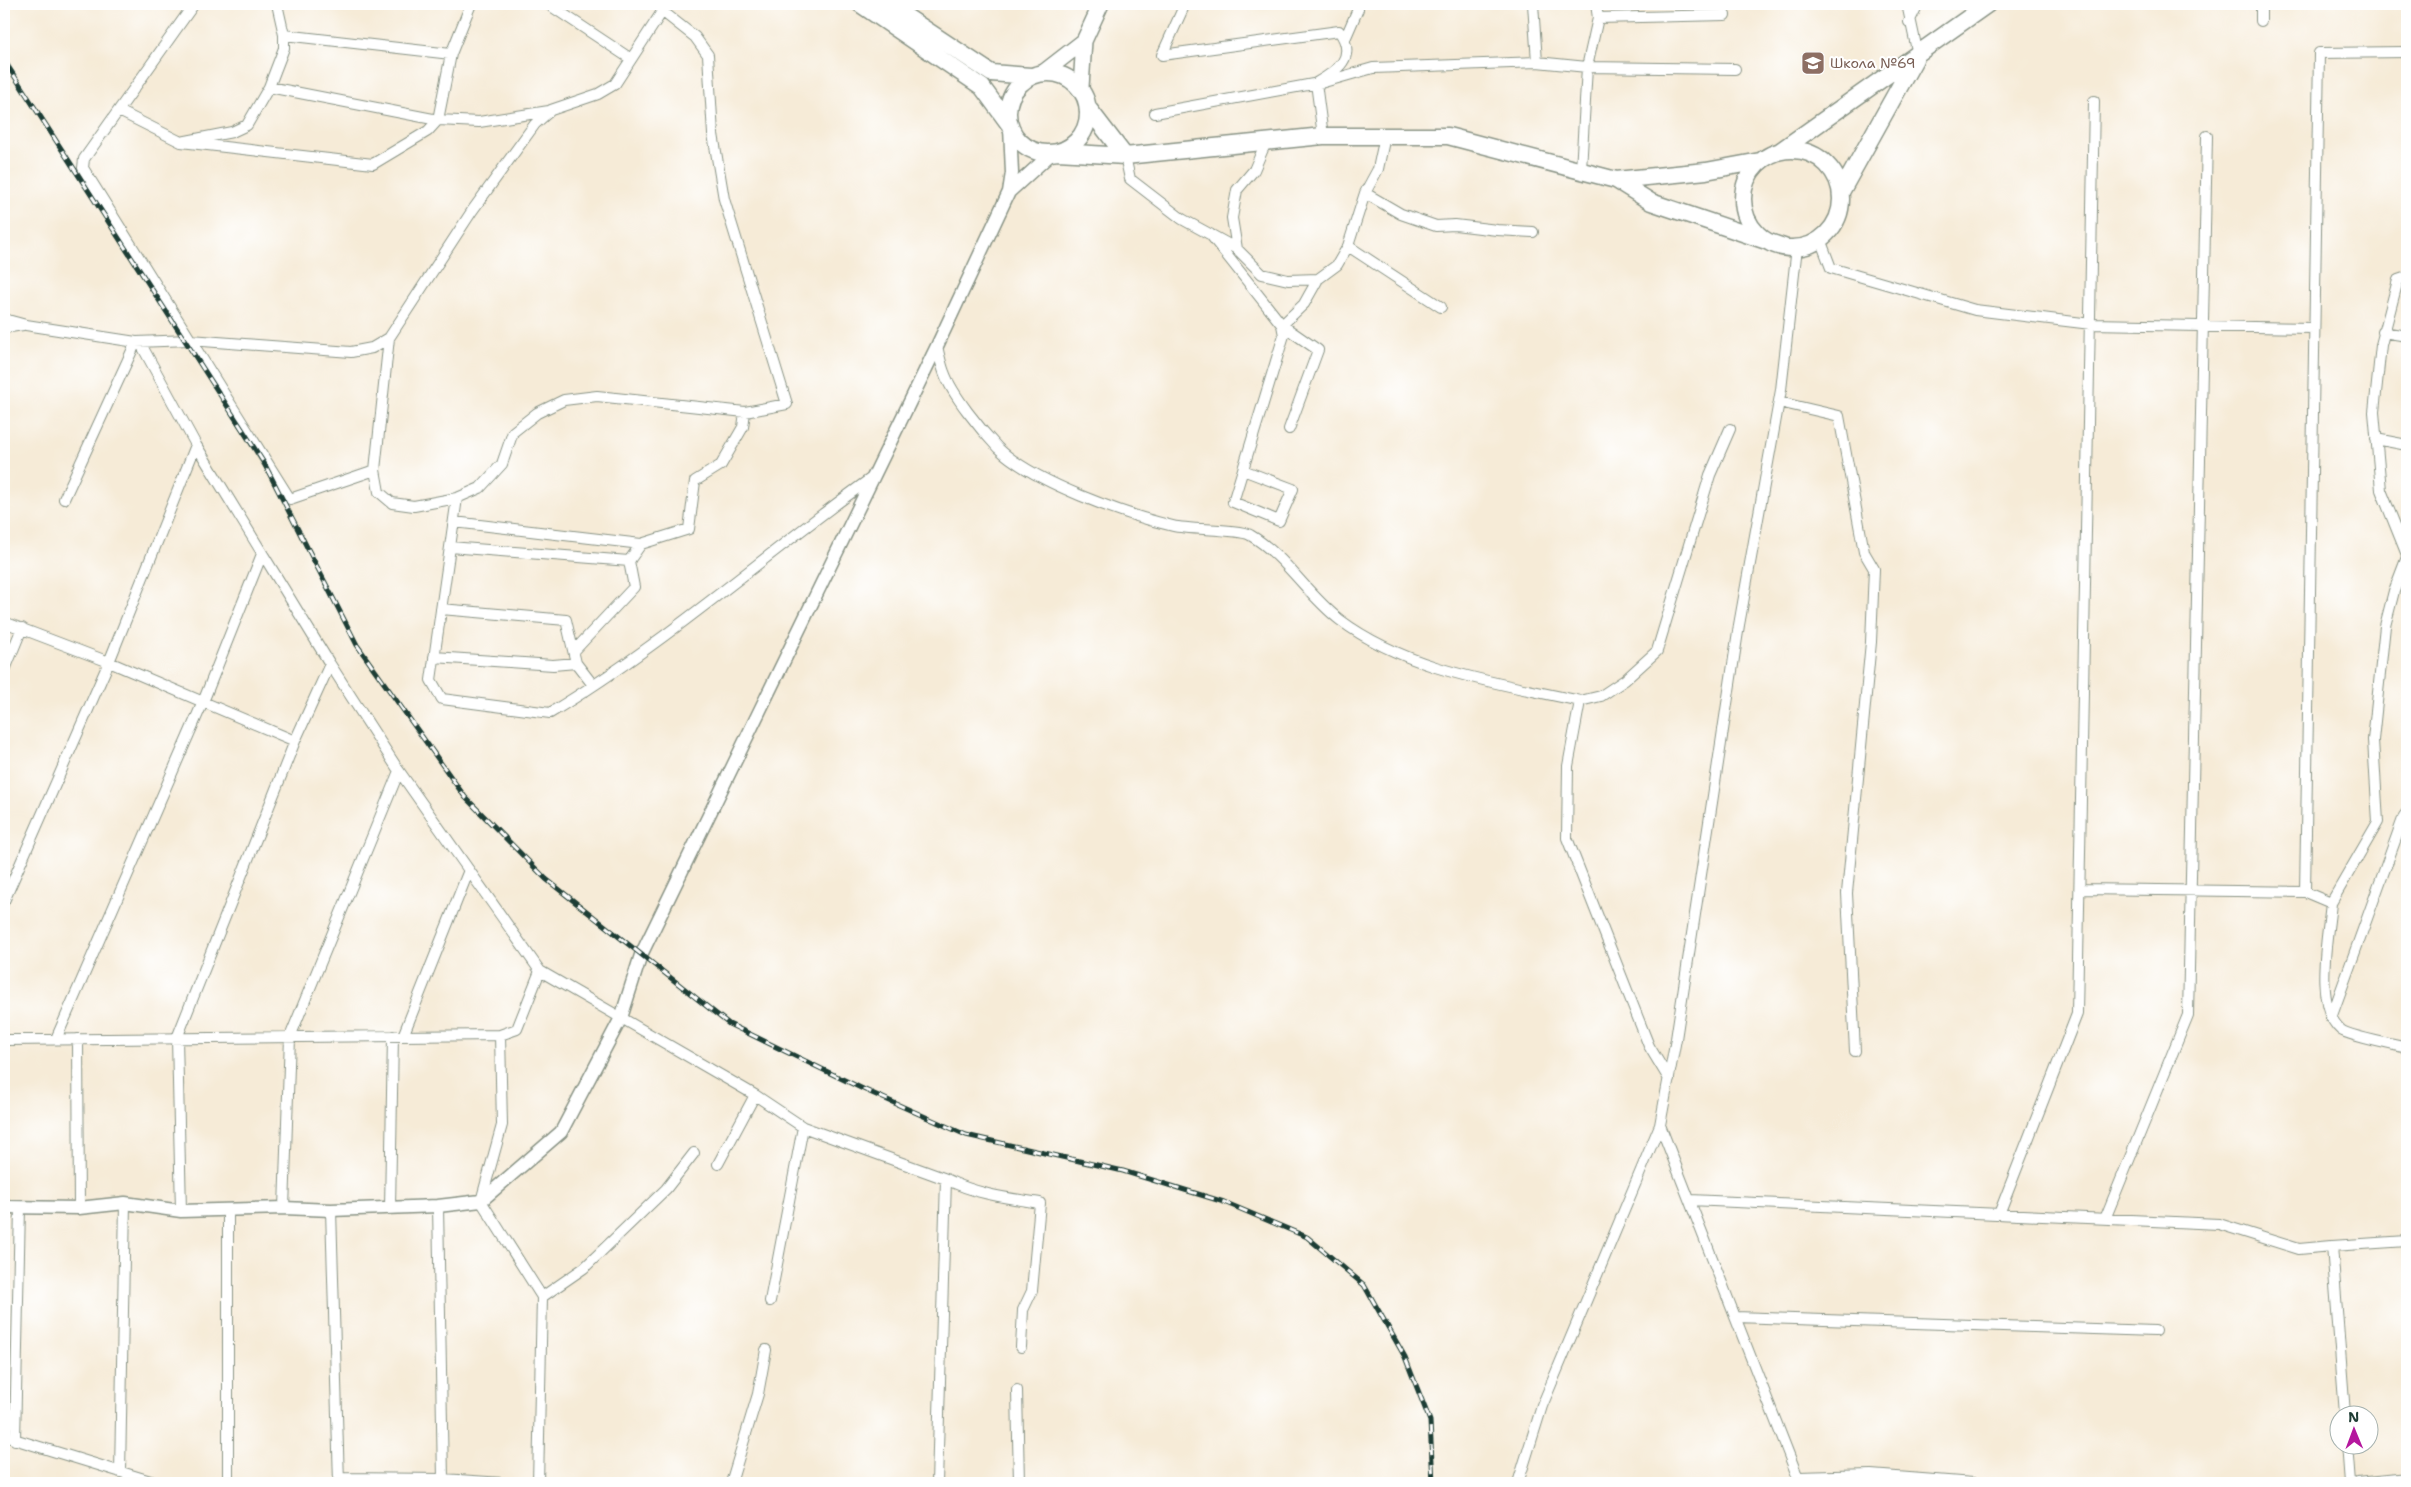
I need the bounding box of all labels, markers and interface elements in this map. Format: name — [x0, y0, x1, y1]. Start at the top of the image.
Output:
school or university icon: Школа №69 — [1800, 50, 1826, 76]
place label: Школа №69 — [1830, 54, 1916, 72]
north arrow — [2328, 1404, 2378, 1454]
text: N — [2348, 1408, 2359, 1426]

